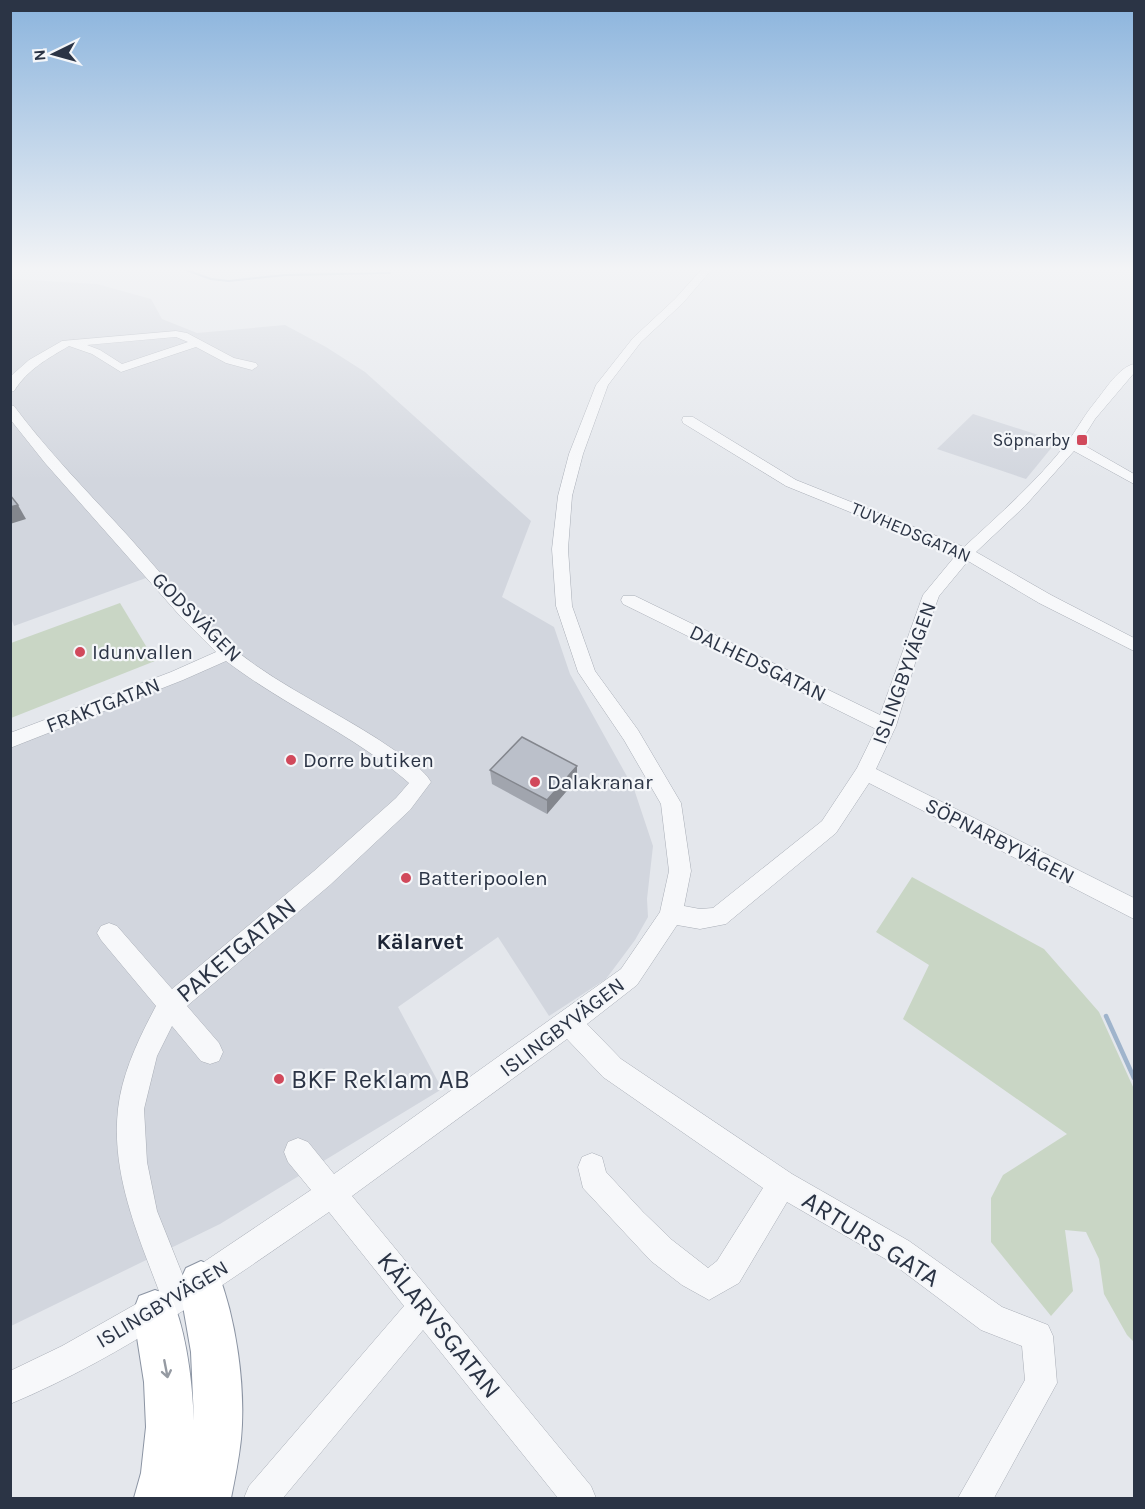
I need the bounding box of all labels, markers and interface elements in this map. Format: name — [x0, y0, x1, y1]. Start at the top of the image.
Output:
north arrow — [24, 24, 84, 84]
text: N — [30, 49, 50, 62]
place label: Söpnarby — [992, 429, 1071, 451]
marker: Söpnarby — [1075, 433, 1089, 447]
street label: TUVHEDSGATAN — [848, 497, 974, 567]
street label: GODSVÄGEN — [147, 567, 247, 667]
street label: ISLINGBYVÄGEN — [867, 599, 941, 747]
street label: DALHEDSGATAN — [686, 620, 830, 706]
place label: Idunvallen — [92, 640, 193, 664]
marker: Idunvallen — [73, 645, 87, 659]
street label: FRAKTGATAN — [43, 672, 163, 738]
place label: Dorre butiken — [303, 748, 434, 772]
marker: Dorre butiken — [284, 753, 298, 767]
place label: Dalakranar — [547, 770, 653, 794]
marker: Dalakranar — [528, 775, 542, 789]
street label: SÖPNARBYVÄGEN — [921, 793, 1079, 889]
place label: Batteripoolen — [418, 866, 548, 890]
marker: Batteripoolen — [399, 871, 413, 885]
street label: PAKETGATAN — [170, 891, 302, 1009]
district label: Kälarvet — [376, 929, 464, 955]
street label: ISLINGBYVÄGEN — [495, 972, 629, 1082]
place label: BKF Reklam AB — [291, 1064, 470, 1095]
marker: BKF Reklam AB — [272, 1072, 286, 1086]
street label: ARTURS GATA — [797, 1184, 945, 1294]
street label: KÄLARVSGATAN — [371, 1246, 507, 1404]
street label: ISLINGBYVÄGEN — [92, 1255, 232, 1353]
one-way arrow — [161, 1359, 172, 1378]

